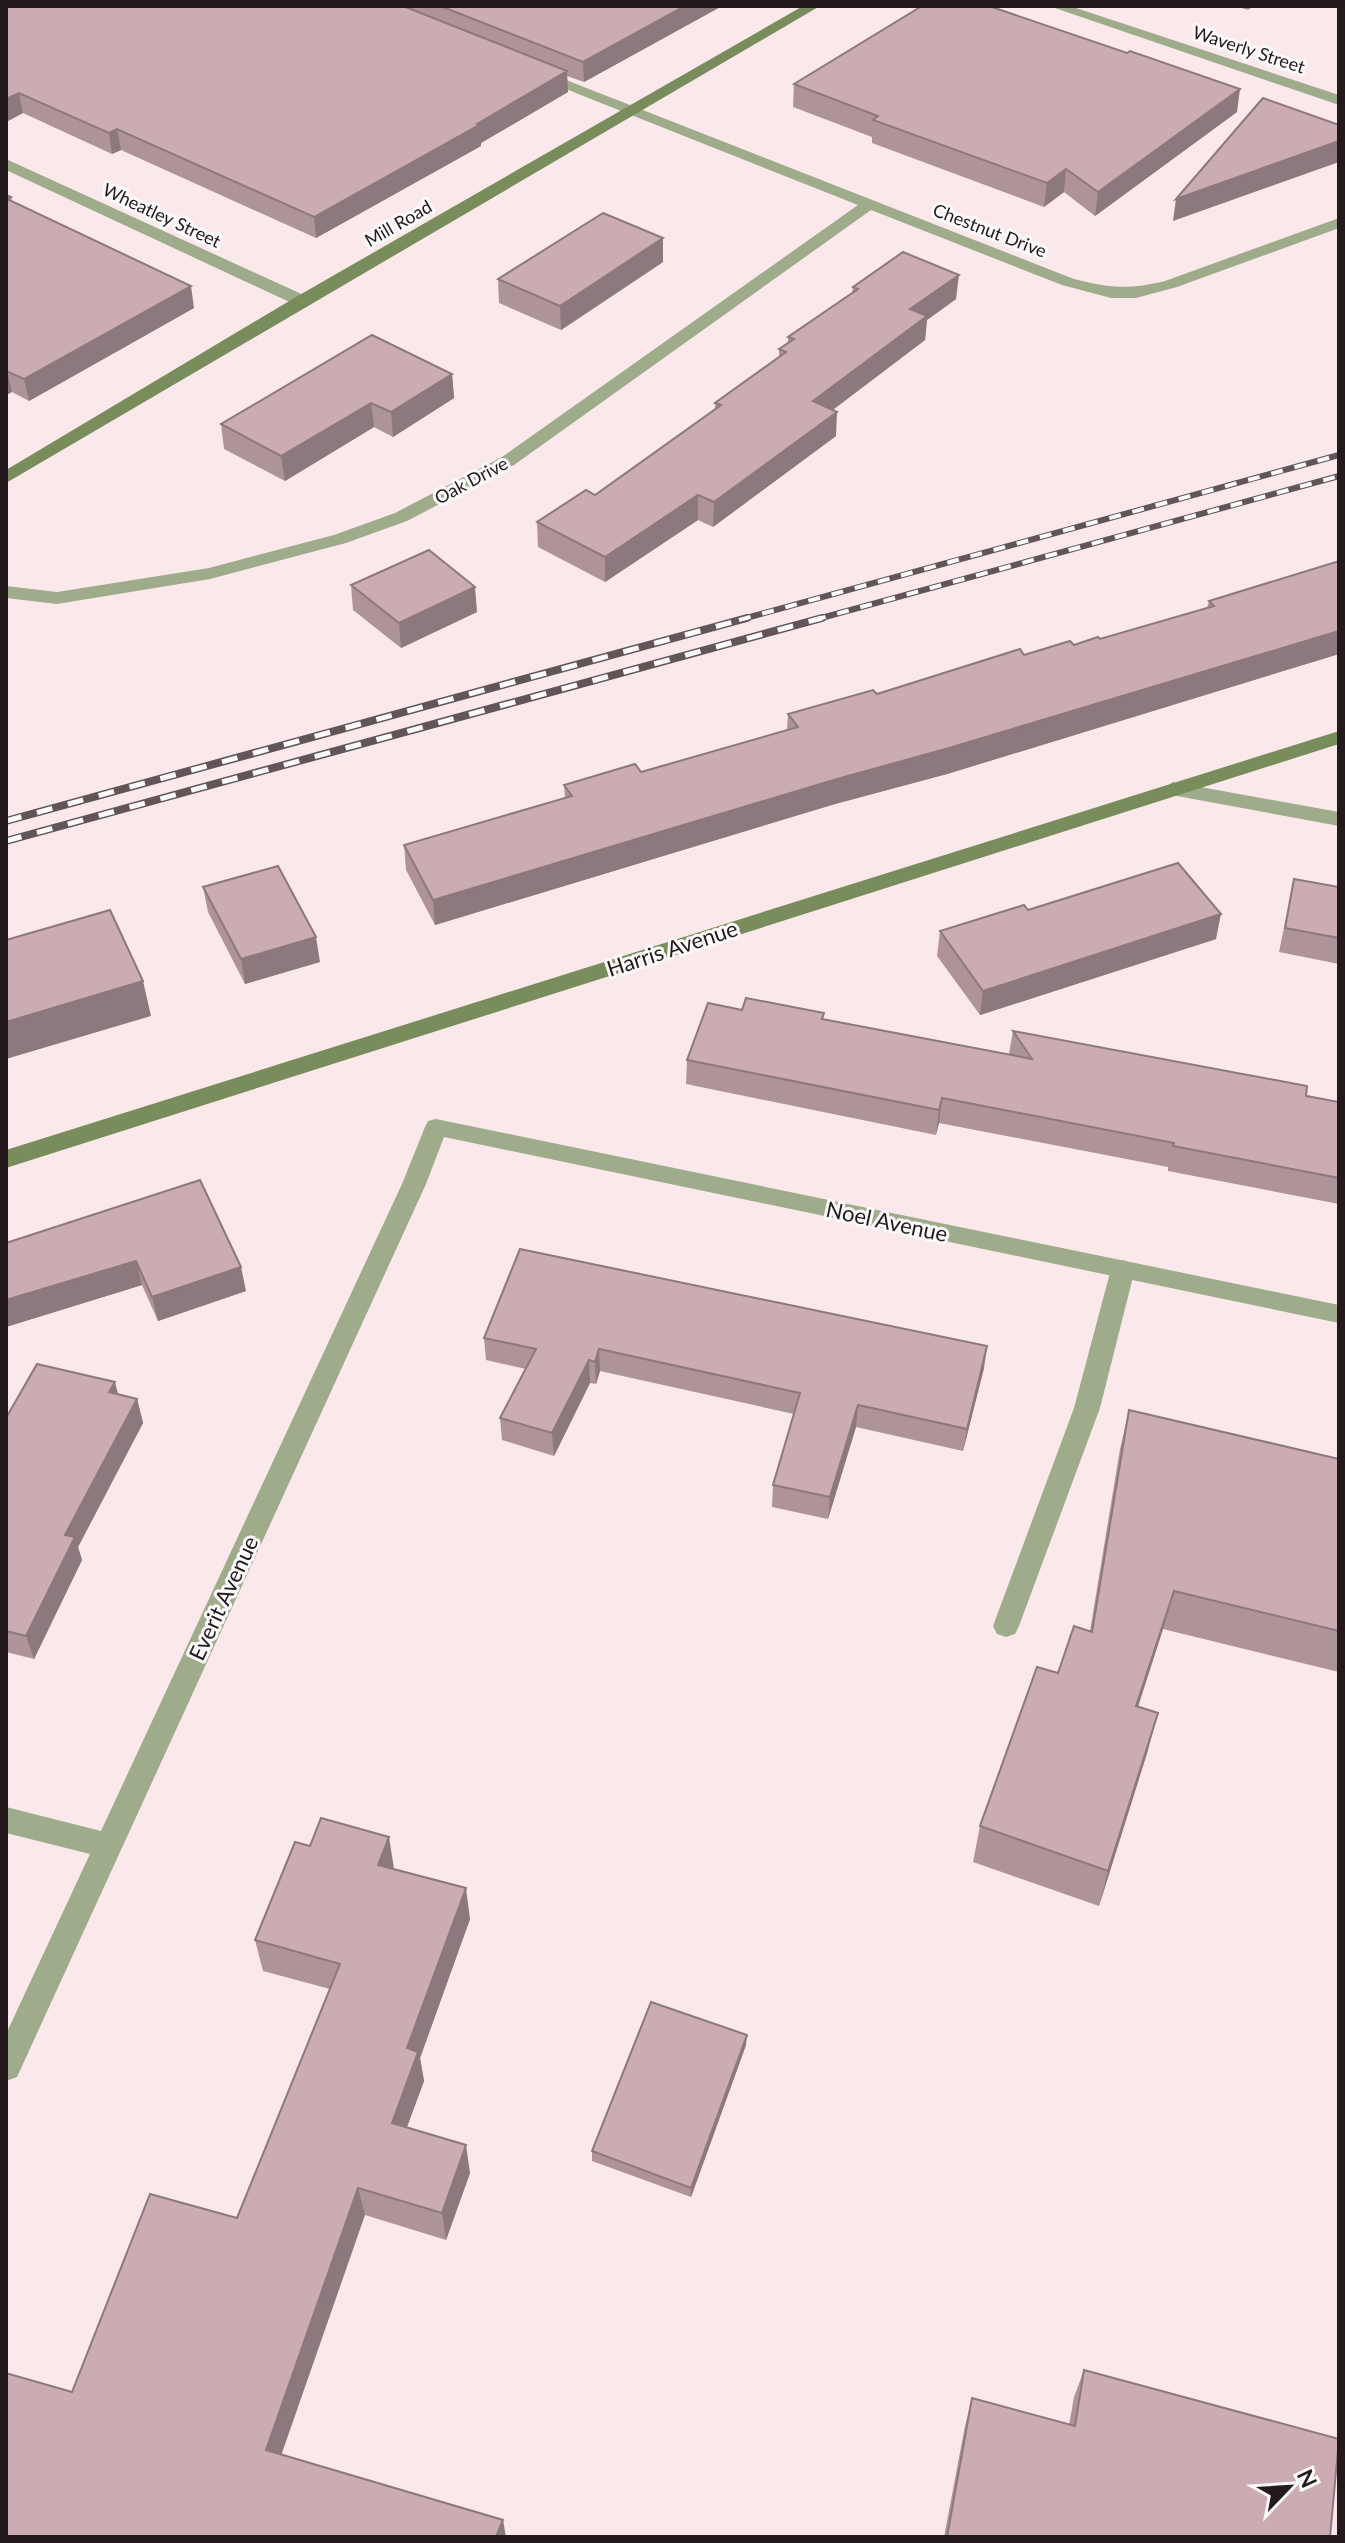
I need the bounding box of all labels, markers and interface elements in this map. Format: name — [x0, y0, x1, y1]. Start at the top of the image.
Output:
street label: Waverly Street — [1190, 21, 1308, 78]
street label: Wheatley Street — [99, 178, 225, 252]
street label: Mill Road — [360, 195, 436, 251]
street label: Chestnut Drive — [930, 198, 1050, 262]
street label: Oak Drive — [431, 452, 511, 508]
street label: Harris Avenue — [603, 914, 741, 982]
street label: Noel Avenue — [824, 1195, 950, 1247]
street label: Everit Avenue — [182, 1532, 264, 1664]
north arrow — [1249, 2447, 1329, 2527]
text: N — [1292, 2465, 1323, 2492]

